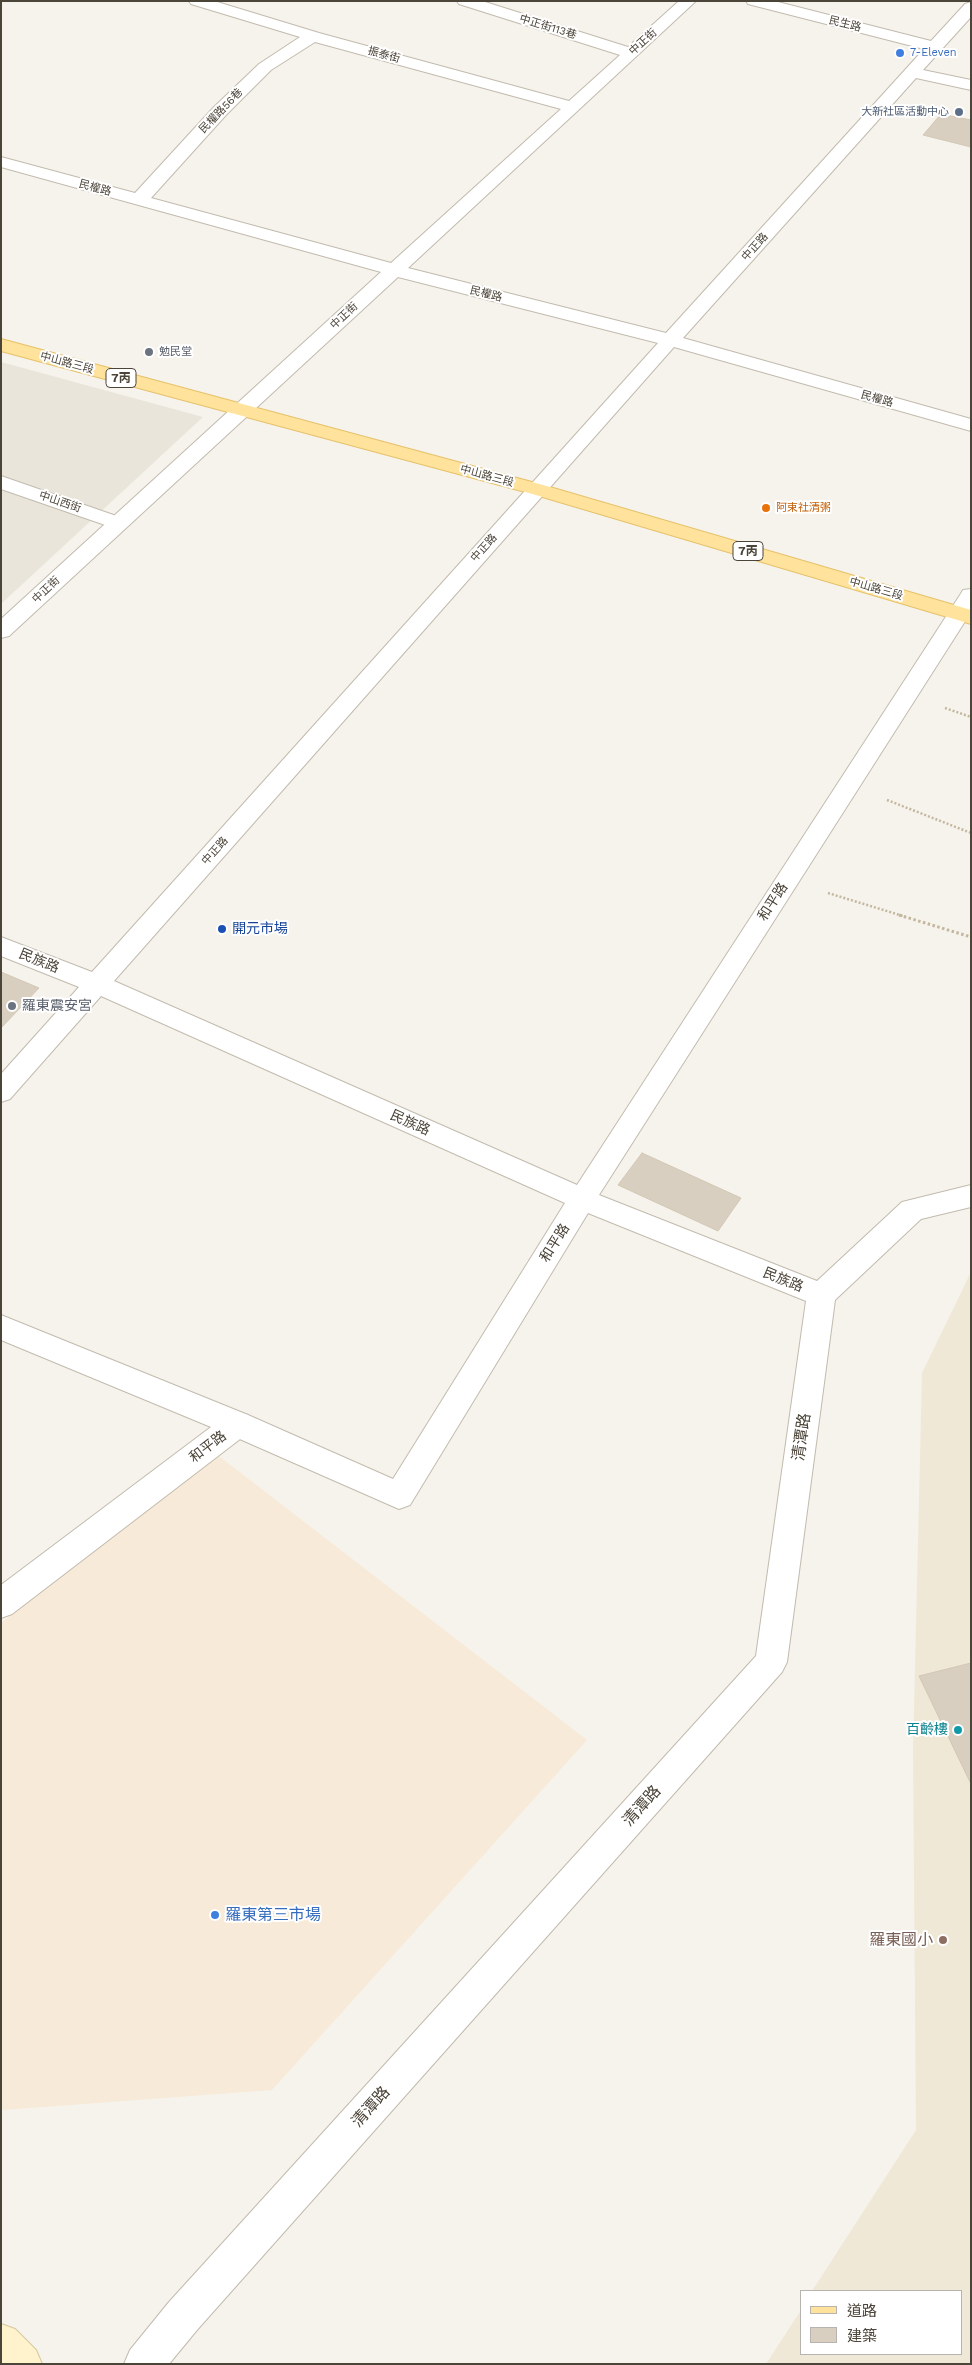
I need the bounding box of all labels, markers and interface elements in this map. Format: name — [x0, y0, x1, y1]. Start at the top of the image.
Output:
street label: 中正街113巷 — [518, 12, 578, 42]
street label: 民生路 — [827, 14, 863, 34]
street label: 中正街 — [626, 26, 660, 58]
street label: 振泰街 — [366, 44, 402, 66]
place label: 7-Eleven — [910, 46, 957, 60]
marker: 7-Eleven — [894, 47, 906, 59]
street label: 民權路56巷 — [196, 86, 246, 136]
place label: 大新社區活動中心 — [861, 105, 949, 119]
marker: 大新社區活動中心 — [953, 106, 965, 118]
street label: 民權路 — [77, 177, 113, 199]
street label: 中正路 — [739, 230, 771, 264]
street label: 民權路 — [468, 284, 504, 304]
street label: 中正街 — [327, 300, 361, 332]
place label: 勉民堂 — [159, 345, 192, 359]
marker: 勉民堂 — [143, 346, 155, 358]
street label: 中山路三段 — [39, 350, 95, 376]
road number: 7丙 — [106, 368, 136, 388]
street label: 民權路 — [859, 388, 895, 410]
street label: 中山路三段 — [459, 463, 515, 489]
street label: 中山西街 — [37, 489, 83, 515]
place label: 阿束社清粥 — [776, 501, 831, 515]
marker: 阿束社清粥 — [760, 502, 772, 514]
street label: 中正路 — [468, 531, 500, 565]
road number: 7丙 — [733, 542, 763, 560]
street label: 中正街 — [29, 574, 63, 606]
street label: 中山路三段 — [848, 575, 904, 603]
street label: 中正路 — [199, 834, 231, 868]
street label: 和平路 — [755, 880, 791, 924]
place label: 開元市場 — [232, 921, 288, 937]
marker: 開元市場 — [216, 923, 228, 935]
street label: 民族路 — [16, 945, 62, 977]
place label: 羅東震安宮 — [22, 998, 92, 1014]
marker: 羅東震安宮 — [6, 1000, 18, 1012]
street label: 民族路 — [387, 1107, 433, 1139]
street label: 和平路 — [537, 1221, 573, 1265]
street label: 民族路 — [760, 1264, 806, 1296]
street label: 清潭路 — [789, 1412, 815, 1462]
street label: 和平路 — [186, 1428, 230, 1466]
place label: 百齡樓 — [906, 1722, 948, 1738]
marker: 百齡樓 — [952, 1724, 964, 1736]
street label: 清潭路 — [619, 1782, 665, 1830]
place label: 羅東第三市場 — [225, 1905, 321, 1925]
marker: 羅東第三市場 — [209, 1909, 221, 1921]
place label: 羅東國小 — [869, 1930, 933, 1950]
marker: 羅東國小 — [937, 1934, 949, 1946]
street label: 清潭路 — [348, 2083, 394, 2131]
legend — [800, 2290, 962, 2355]
text: 道路 — [847, 2302, 877, 2320]
text: 建築 — [847, 2327, 877, 2345]

